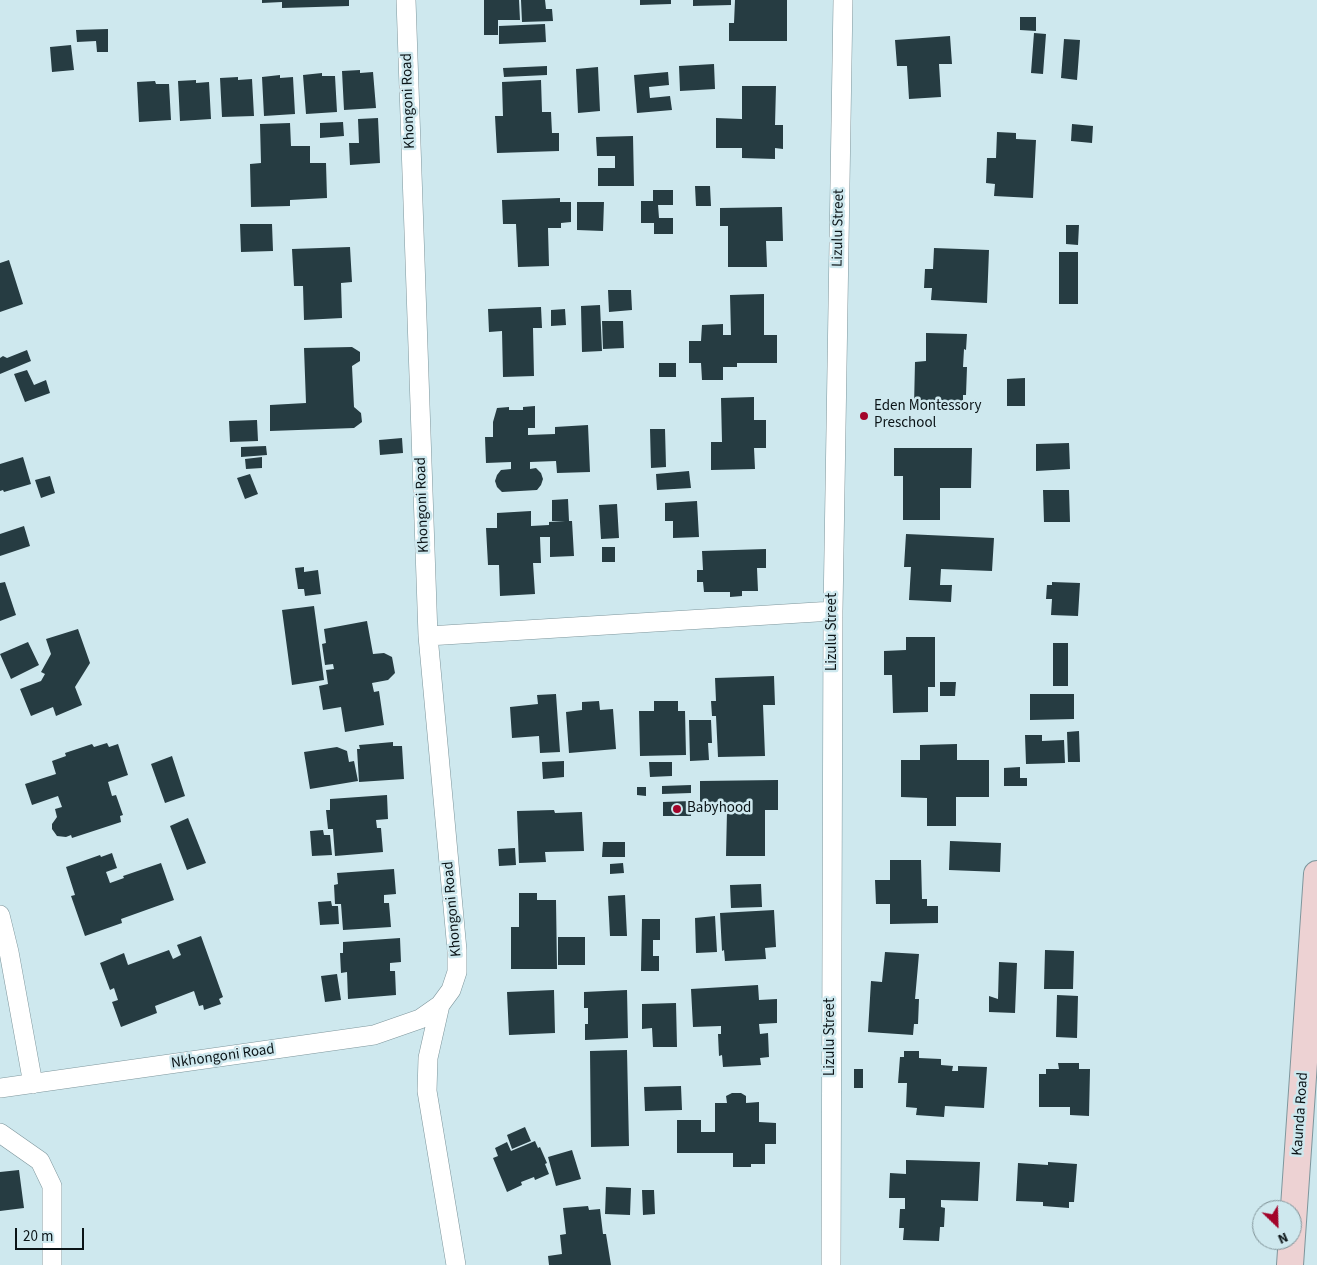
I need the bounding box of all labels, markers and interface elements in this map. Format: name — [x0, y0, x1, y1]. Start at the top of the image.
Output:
street label: Khongoni Road — [398, 53, 420, 149]
street label: Lizulu Street — [829, 189, 849, 267]
place label: Eden Montessory Preschool — [874, 398, 982, 433]
marker: Eden Montessory Preschool — [858, 410, 870, 422]
street label: Khongoni Road — [412, 457, 434, 553]
street label: Lizulu Street — [824, 593, 842, 671]
place label: Babyhood — [687, 800, 751, 818]
marker: Babyhood — [671, 803, 683, 815]
street label: Khongoni Road — [440, 861, 466, 957]
street label: Lizulu Street — [822, 998, 840, 1076]
street label: Nkhongoni Road — [170, 1041, 276, 1073]
street label: Kaunda Road — [1289, 1072, 1313, 1156]
north arrow — [1252, 1200, 1302, 1250]
scale bar — [18, 1218, 86, 1250]
text: 20 m — [23, 1226, 53, 1247]
text: N — [1274, 1227, 1291, 1249]

